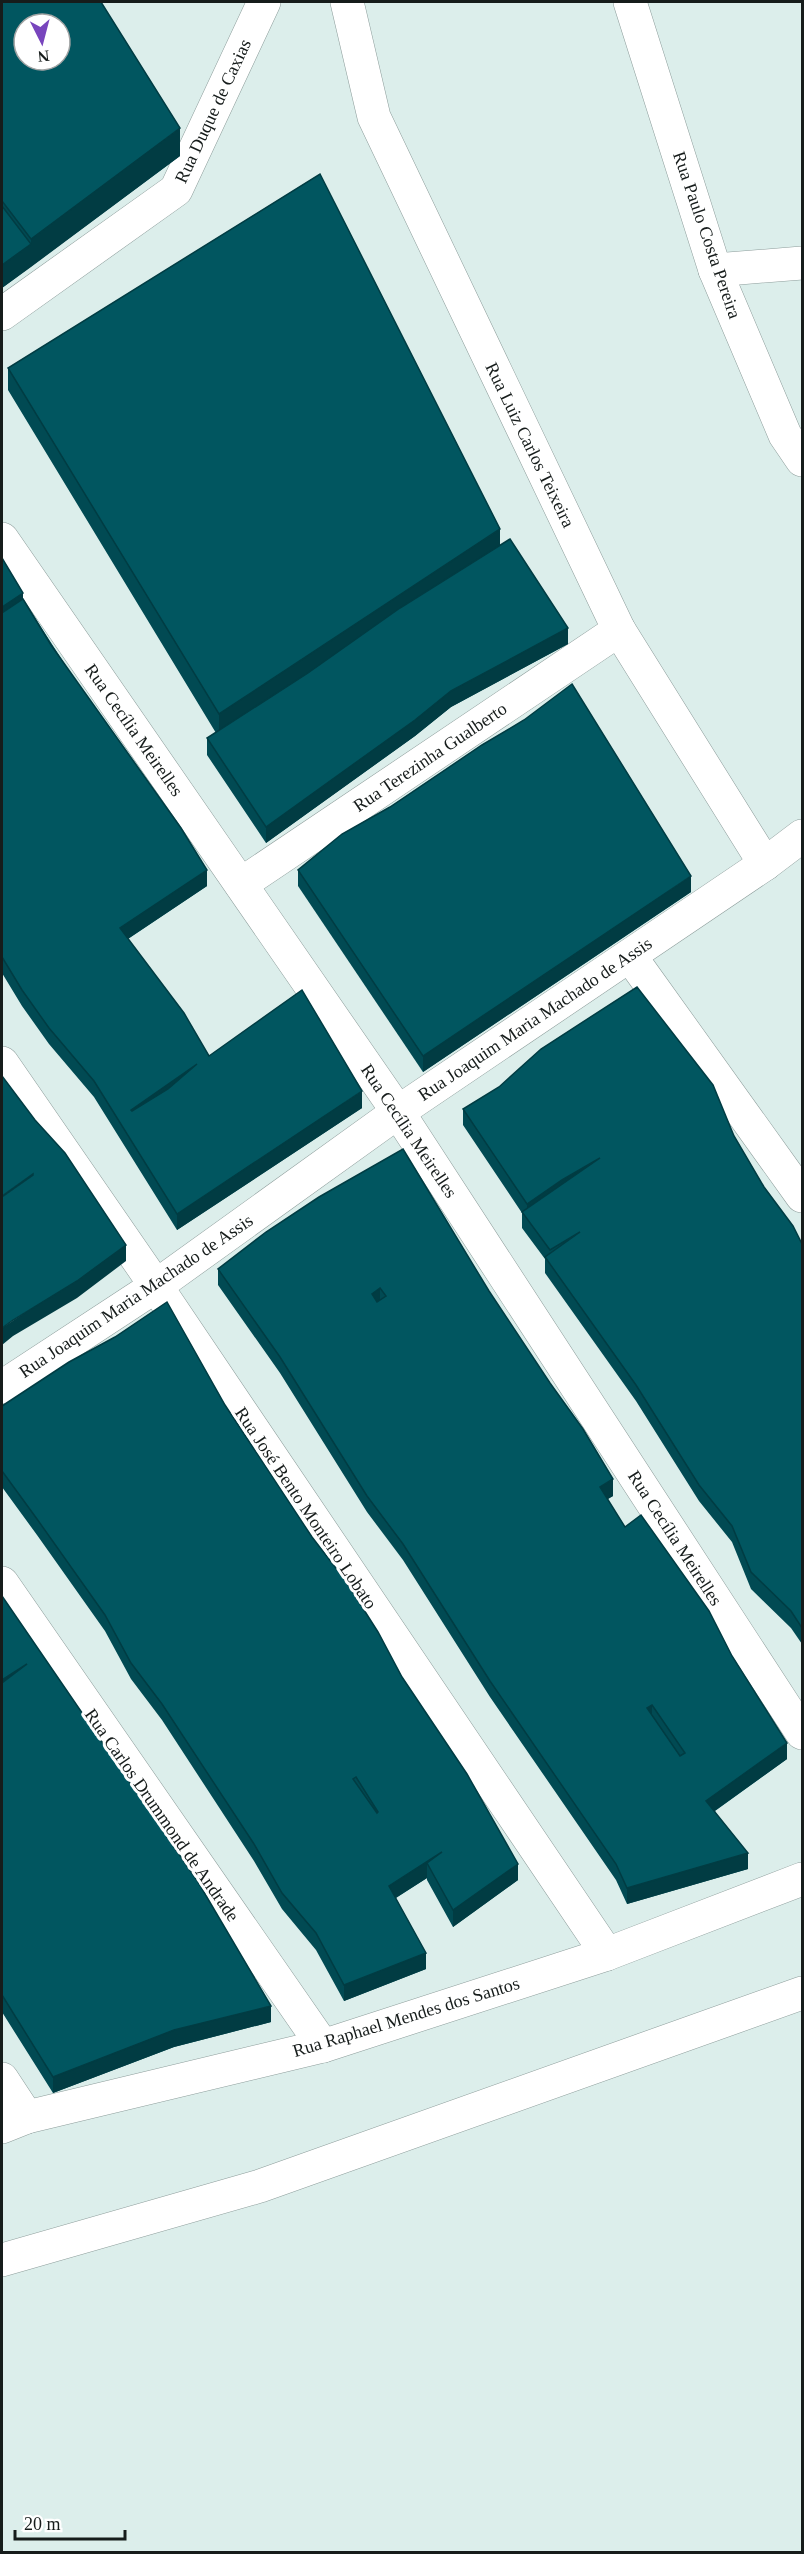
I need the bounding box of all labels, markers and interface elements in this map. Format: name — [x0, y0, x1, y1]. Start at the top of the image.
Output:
north arrow — [12, 12, 72, 72]
street label: Rua Duque de Caxias — [171, 36, 255, 186]
text: N — [36, 47, 50, 66]
street label: Rua Paulo Costa Pereira — [669, 149, 745, 321]
street label: Rua Luiz Carlos Teixeira — [481, 359, 579, 531]
street label: Rua Cecília Meirelles — [81, 660, 187, 800]
street label: Rua Terezinha Gualberto — [350, 698, 510, 816]
street label: Rua Joaquim Maria Machado de Assis — [414, 933, 656, 1105]
street label: Rua Cecília Meirelles — [357, 1060, 461, 1202]
street label: Rua Joaquim Maria Machado de Assis — [15, 1210, 257, 1382]
street label: Rua José Bento Monteiro Lobato — [231, 1403, 381, 1613]
street label: Rua Cecília Meirelles — [624, 1467, 726, 1609]
street label: Rua Carlos Drummond de Andrade — [81, 1705, 243, 1925]
street label: Rua Raphael Mendes dos Santos — [290, 1973, 522, 2061]
scale bar — [15, 2503, 124, 2541]
text: 20 m — [24, 2514, 61, 2534]

